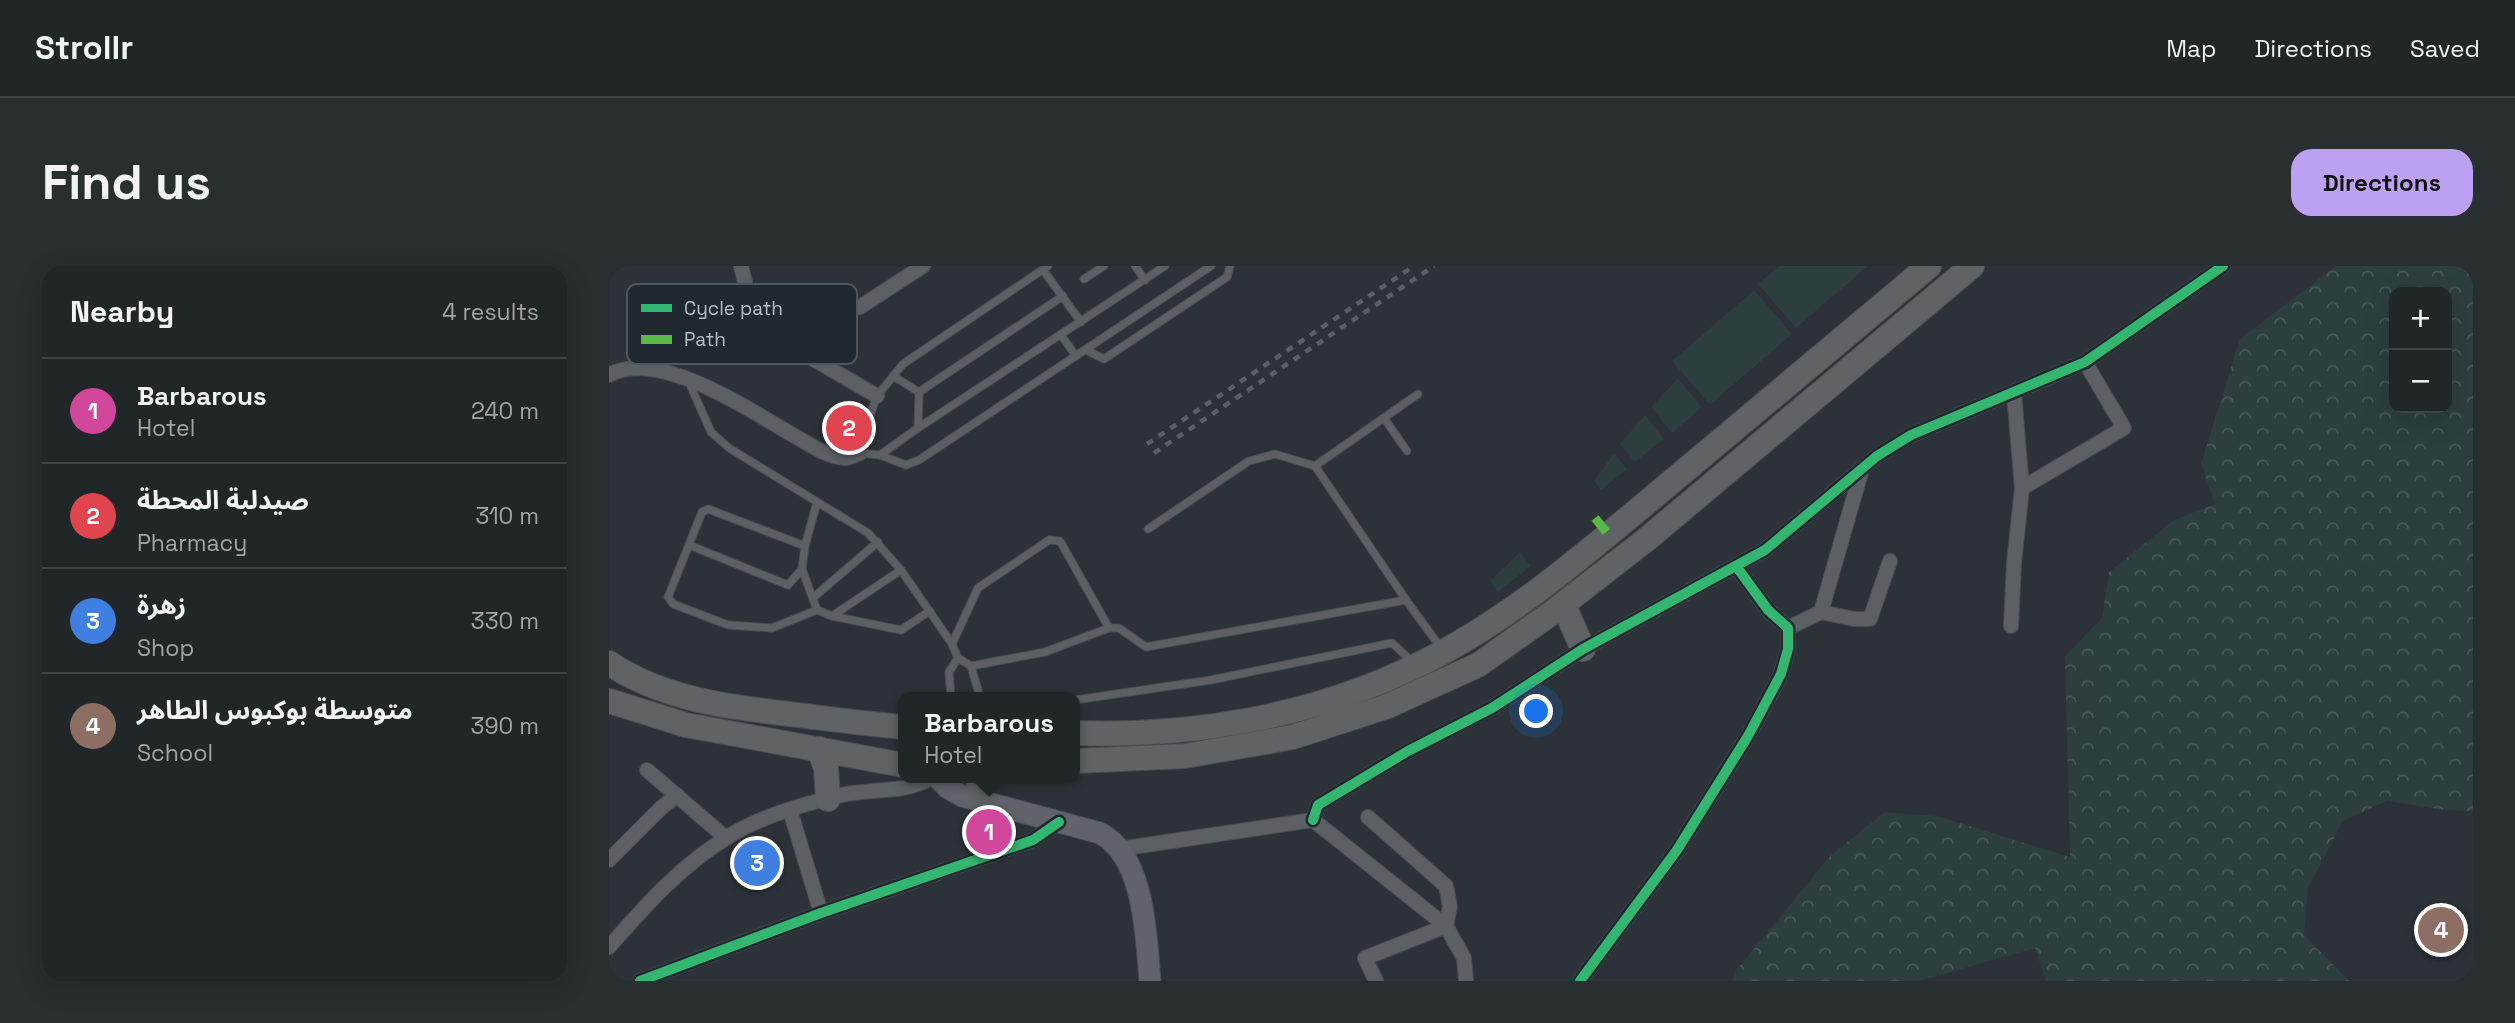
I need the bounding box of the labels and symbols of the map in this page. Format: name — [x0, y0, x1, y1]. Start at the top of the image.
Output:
legend — [627, 284, 857, 364]
text: Cycle path — [684, 296, 783, 321]
text: Path — [684, 327, 726, 352]
pin: 2 — [826, 402, 872, 454]
your location — [1519, 694, 1553, 728]
pin: 1 — [966, 806, 1012, 858]
pin: 3 — [734, 837, 780, 889]
pin: 4 — [2418, 904, 2464, 956]

